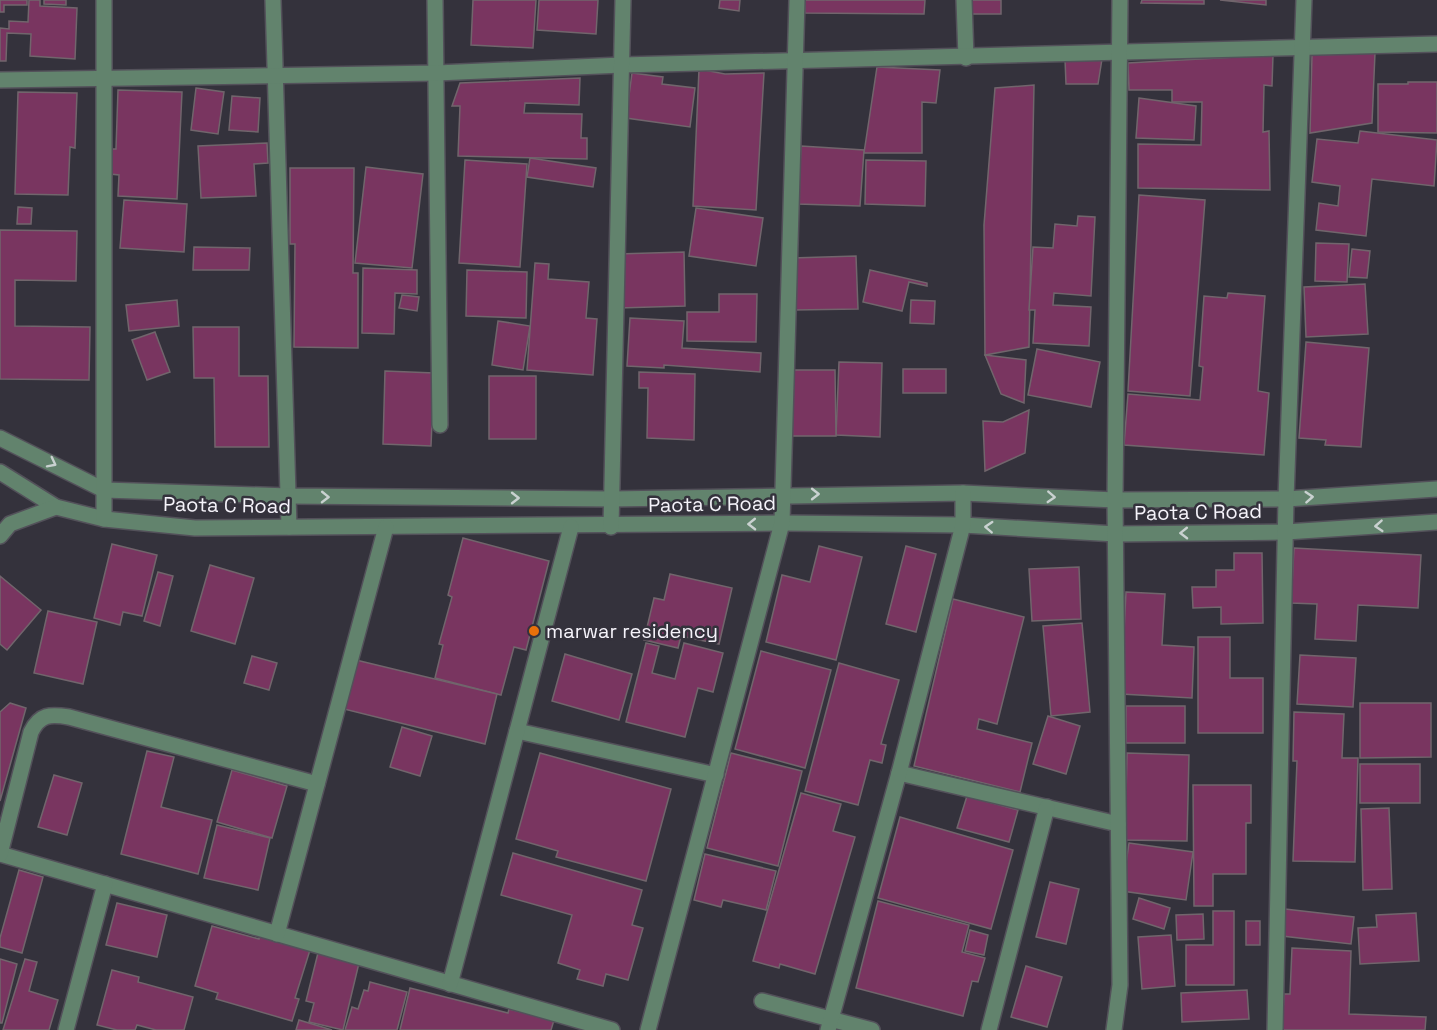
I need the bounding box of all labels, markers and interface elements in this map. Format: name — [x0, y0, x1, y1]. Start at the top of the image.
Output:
one-way arrow — [46, 456, 57, 468]
one-way arrow — [810, 488, 819, 500]
street label: Paota C Road — [648, 490, 776, 518]
street label: Paota C Road — [163, 491, 291, 519]
one-way arrow — [321, 491, 330, 503]
one-way arrow — [1047, 491, 1056, 504]
one-way arrow — [1305, 491, 1314, 504]
one-way arrow — [510, 492, 519, 504]
street label: Paota C Road — [1134, 498, 1262, 526]
one-way arrow — [748, 518, 757, 530]
one-way arrow — [985, 520, 994, 533]
one-way arrow — [1374, 520, 1383, 533]
one-way arrow — [1179, 527, 1188, 539]
place label: marwar residency — [546, 618, 718, 644]
marker: marwar residency — [527, 624, 541, 638]

